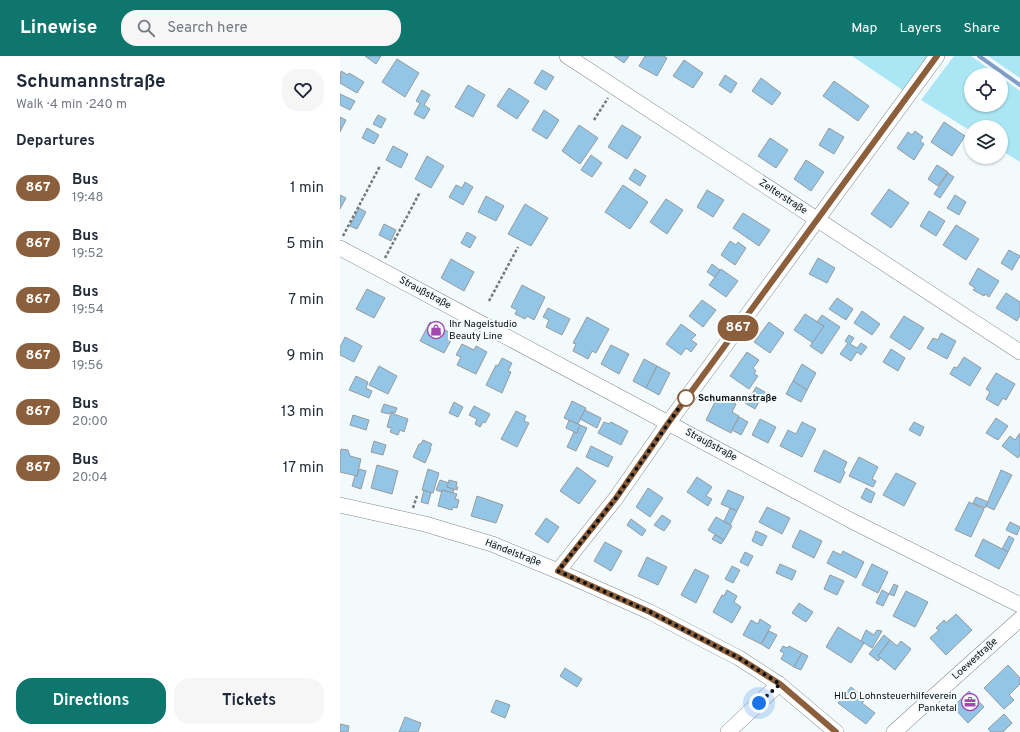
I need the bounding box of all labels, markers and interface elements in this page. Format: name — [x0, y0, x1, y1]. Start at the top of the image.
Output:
search box — [121, 10, 401, 46]
text: Linewise — [20, 16, 97, 40]
icon: search — [135, 17, 157, 39]
text: Search here — [167, 19, 247, 38]
text: Map — [851, 20, 877, 37]
text: Layers — [899, 20, 941, 37]
text: Share — [963, 20, 1000, 37]
map controls — [964, 68, 1008, 164]
button: locate — [964, 68, 1008, 112]
button: heart — [282, 69, 324, 111]
text: Schumannstraße — [16, 70, 166, 94]
text: Walk · 4 min · 240 m — [16, 97, 127, 113]
button: layers — [964, 120, 1008, 164]
text: Departures — [16, 132, 95, 151]
text: Bus — [72, 171, 99, 190]
street label: Zelterstraße — [756, 177, 810, 217]
text: 867 — [26, 179, 50, 196]
text: 1 min — [290, 179, 324, 198]
text: 19:48 — [72, 190, 104, 206]
text: Bus — [72, 227, 99, 246]
text: 867 — [26, 235, 50, 252]
text: 5 min — [286, 235, 324, 254]
text: 19:52 — [72, 246, 104, 262]
street label: Straußstraße — [397, 274, 453, 312]
text: Bus — [72, 283, 99, 302]
text: 867 — [26, 291, 50, 308]
text: 7 min — [288, 291, 324, 310]
text: 19:54 — [72, 302, 104, 318]
line badge: 867 — [715, 315, 761, 341]
place label: Ihr Nagelstudio Beauty Line — [449, 318, 517, 343]
text: 867 — [726, 319, 750, 336]
shop icon: Ihr Nagelstudio Beauty Line — [426, 320, 446, 340]
text: Bus — [72, 339, 99, 358]
text: 867 — [26, 347, 50, 364]
text: 9 min — [287, 347, 324, 366]
text: 19:56 — [72, 358, 103, 374]
marker: Schumannstraße — [677, 389, 695, 407]
place label: Schumannstraße — [698, 392, 777, 405]
text: Bus — [72, 395, 99, 414]
text: 867 — [26, 403, 50, 420]
text: 13 min — [281, 403, 324, 422]
text: 20:00 — [72, 414, 108, 430]
street label: Straußstraße — [683, 426, 739, 464]
text: Bus — [72, 451, 99, 470]
text: 867 — [26, 459, 50, 476]
text: 17 min — [283, 459, 324, 478]
text: 20:04 — [72, 470, 108, 486]
street label: Händelstraße — [483, 536, 543, 570]
street label: Loewestraße — [950, 635, 1000, 683]
button: Directions — [16, 678, 166, 724]
button: Tickets — [174, 678, 324, 724]
place label: HILO Lohnsteuerhilfeverein Panketal — [834, 690, 957, 715]
office icon: HILO Lohnsteuerhilfeverein Panketal — [960, 692, 980, 712]
your location — [749, 693, 769, 713]

